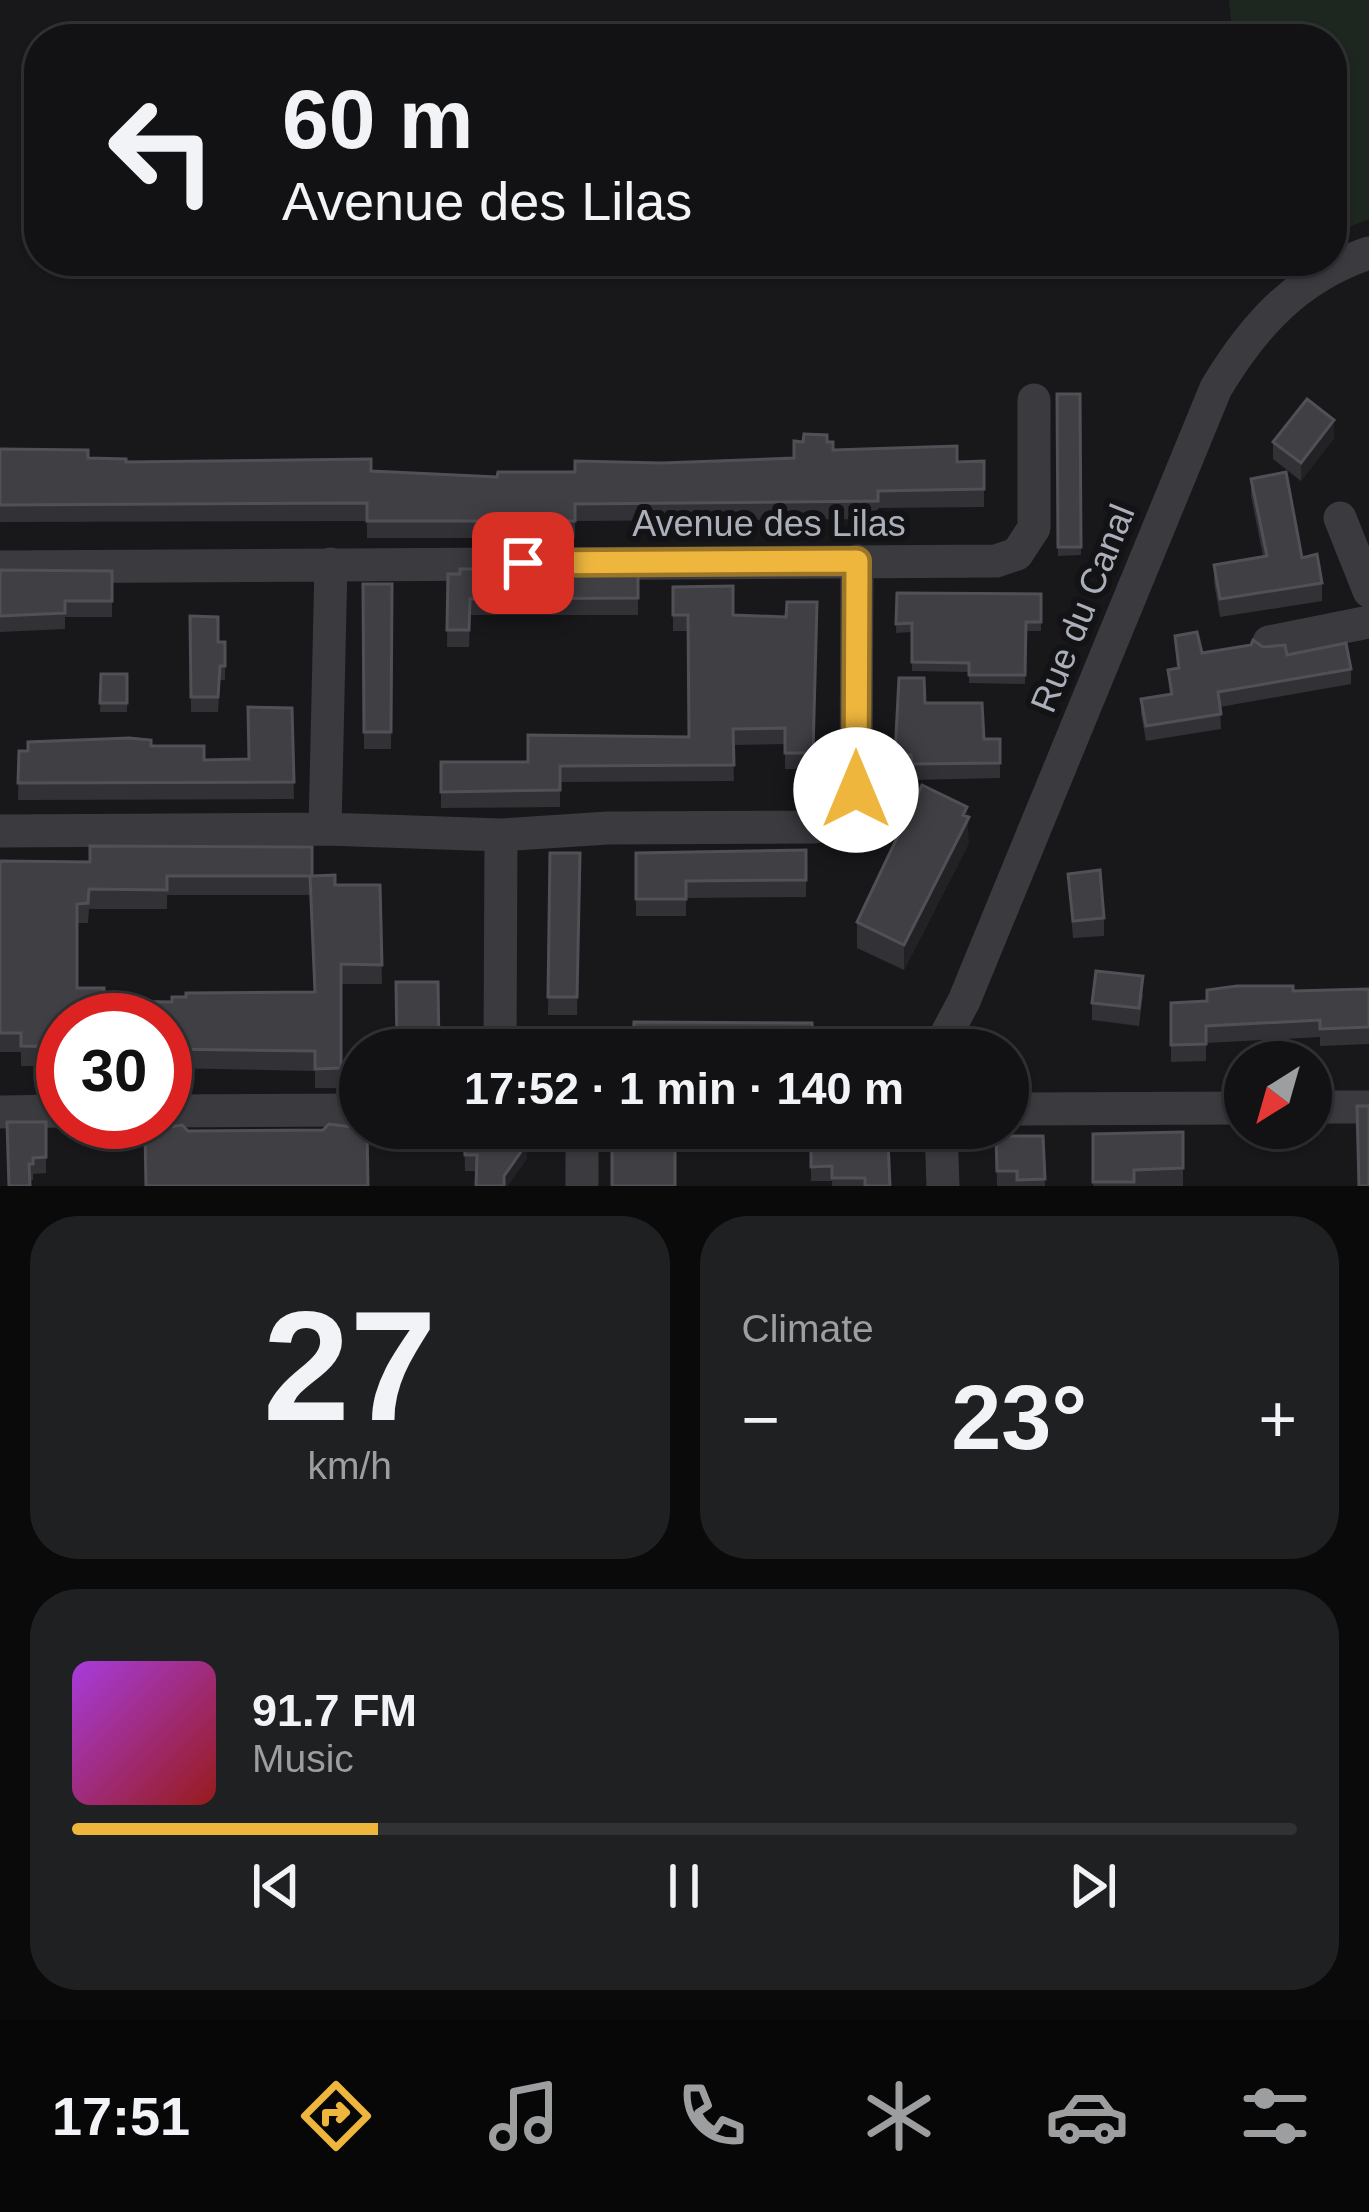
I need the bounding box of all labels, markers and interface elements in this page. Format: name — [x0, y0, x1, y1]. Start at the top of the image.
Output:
icon: left — [84, 72, 240, 228]
text: 60 m — [282, 72, 473, 166]
text: Avenue des Lilas — [282, 171, 692, 231]
street label: Rue du Canal — [1022, 498, 1143, 718]
street label: Avenue des Lilas — [632, 503, 906, 544]
pin — [472, 512, 574, 614]
icon: arrive — [490, 530, 556, 596]
position arrow — [793, 727, 919, 853]
speed limit sign: 30 — [36, 993, 192, 1149]
north arrow — [1224, 1041, 1332, 1149]
map controls — [1224, 1041, 1332, 1149]
text: 17:52 · 1 min · 140 m — [464, 1063, 904, 1114]
text: 27 — [263, 1279, 437, 1453]
text: Climate — [742, 1307, 874, 1350]
text: 23° — [951, 1368, 1087, 1468]
text: − — [742, 1382, 780, 1456]
text: + — [1258, 1382, 1297, 1456]
text: km/h — [307, 1444, 392, 1487]
text: 91.7 FM — [252, 1685, 417, 1736]
text: Music — [252, 1737, 354, 1780]
icon: previous — [243, 1853, 309, 1919]
icon: pause — [651, 1853, 717, 1919]
icon: next — [1060, 1853, 1126, 1919]
icon: directions — [294, 2074, 378, 2158]
icon: music — [482, 2074, 566, 2158]
icon: phone — [670, 2074, 754, 2158]
icon: climate — [857, 2074, 941, 2158]
icon: car — [1045, 2074, 1129, 2158]
icon: filters — [1233, 2074, 1317, 2158]
text: 17:51 — [52, 2086, 190, 2146]

